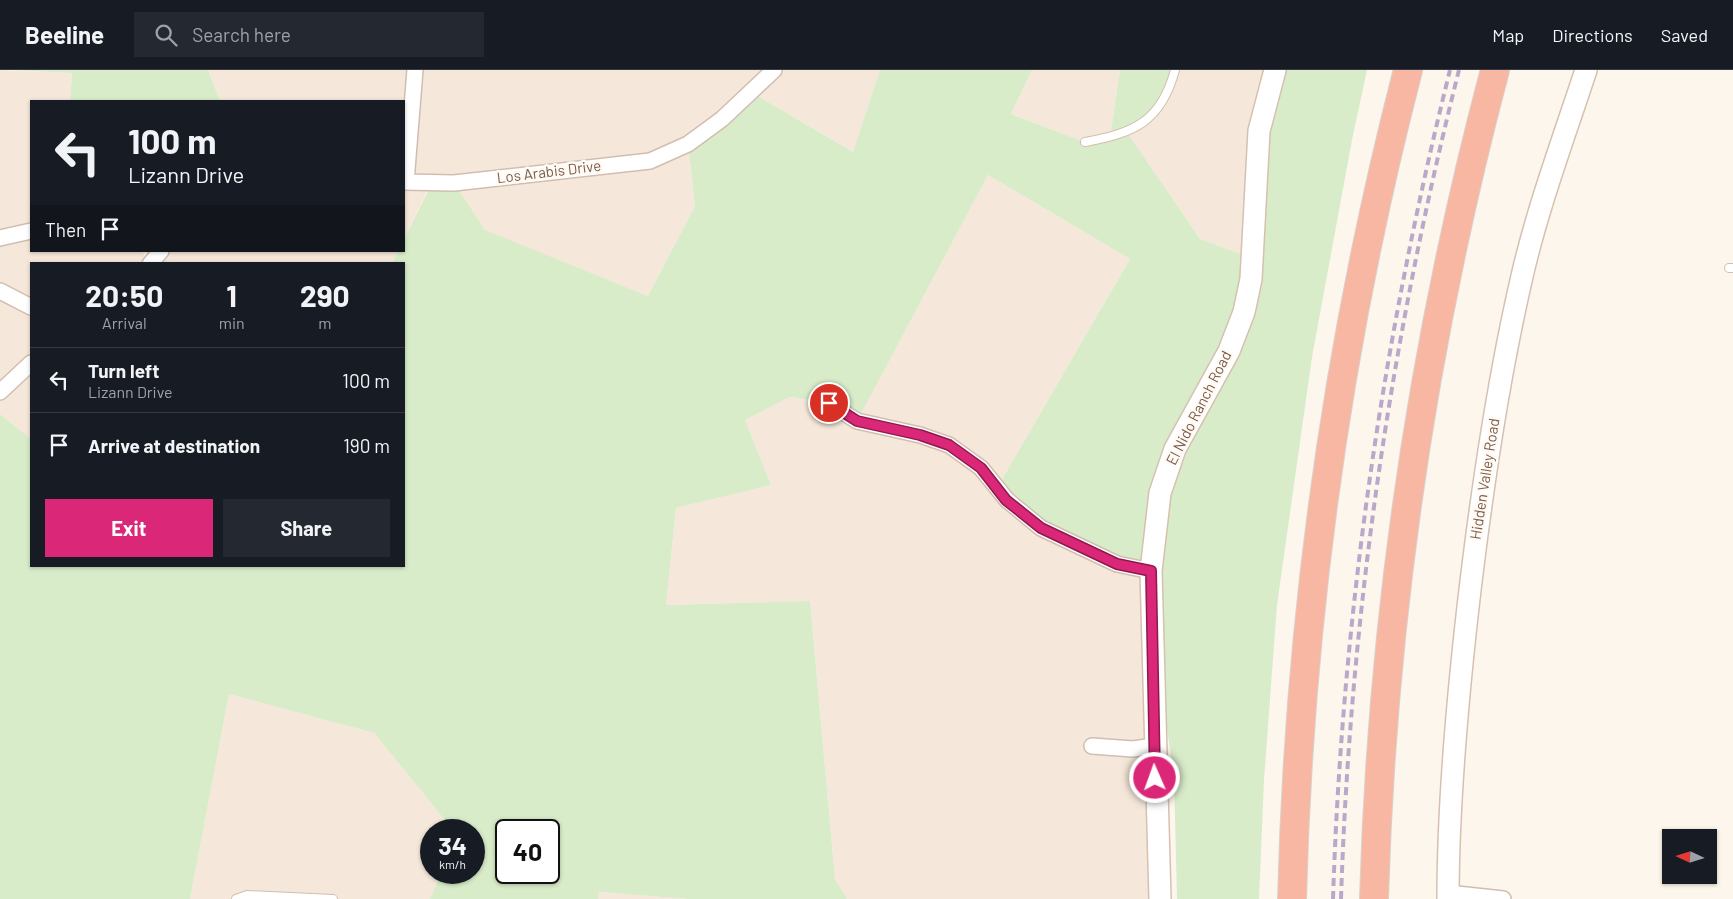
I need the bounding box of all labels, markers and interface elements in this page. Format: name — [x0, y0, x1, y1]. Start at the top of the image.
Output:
search box — [134, 12, 484, 57]
text: Beeline — [25, 20, 104, 49]
icon: search — [152, 21, 180, 49]
text: Search here — [192, 23, 291, 46]
text: Map — [1492, 24, 1524, 46]
text: Directions — [1552, 24, 1633, 46]
text: Saved — [1661, 24, 1708, 46]
text: 100 m — [128, 119, 217, 161]
icon: left — [45, 120, 110, 185]
street label: Los Arabis Drive — [496, 156, 602, 186]
text: Lizann Drive — [128, 161, 244, 187]
icon: arrive — [96, 215, 124, 243]
text: Then — [45, 218, 86, 241]
text: 20:50 — [85, 277, 163, 313]
text: 1 — [226, 277, 237, 313]
text: 290 — [300, 277, 350, 313]
text: Arrival — [102, 313, 147, 332]
text: min — [219, 313, 245, 332]
text: m — [318, 313, 331, 332]
street label: El Nido Ranch Road — [1162, 347, 1235, 468]
text: Turn left — [88, 359, 159, 382]
icon: left — [45, 366, 73, 394]
text: 100 m — [342, 369, 390, 392]
text: Lizann Drive — [88, 382, 173, 401]
pin — [808, 382, 850, 424]
icon: arrive — [815, 389, 843, 417]
street label: Hidden Valley Road — [1466, 417, 1502, 541]
icon: arrive — [45, 431, 73, 459]
text: Arrive at destination — [88, 434, 260, 457]
text: 190 m — [343, 434, 390, 457]
button: Exit — [45, 499, 213, 557]
button: Share — [223, 499, 390, 557]
position arrow — [1128, 751, 1180, 803]
speed limit sign: 40 — [495, 819, 560, 884]
north arrow — [1662, 829, 1718, 884]
map controls — [1662, 829, 1717, 884]
text: 34 — [438, 830, 467, 860]
text: km/h — [439, 857, 466, 871]

